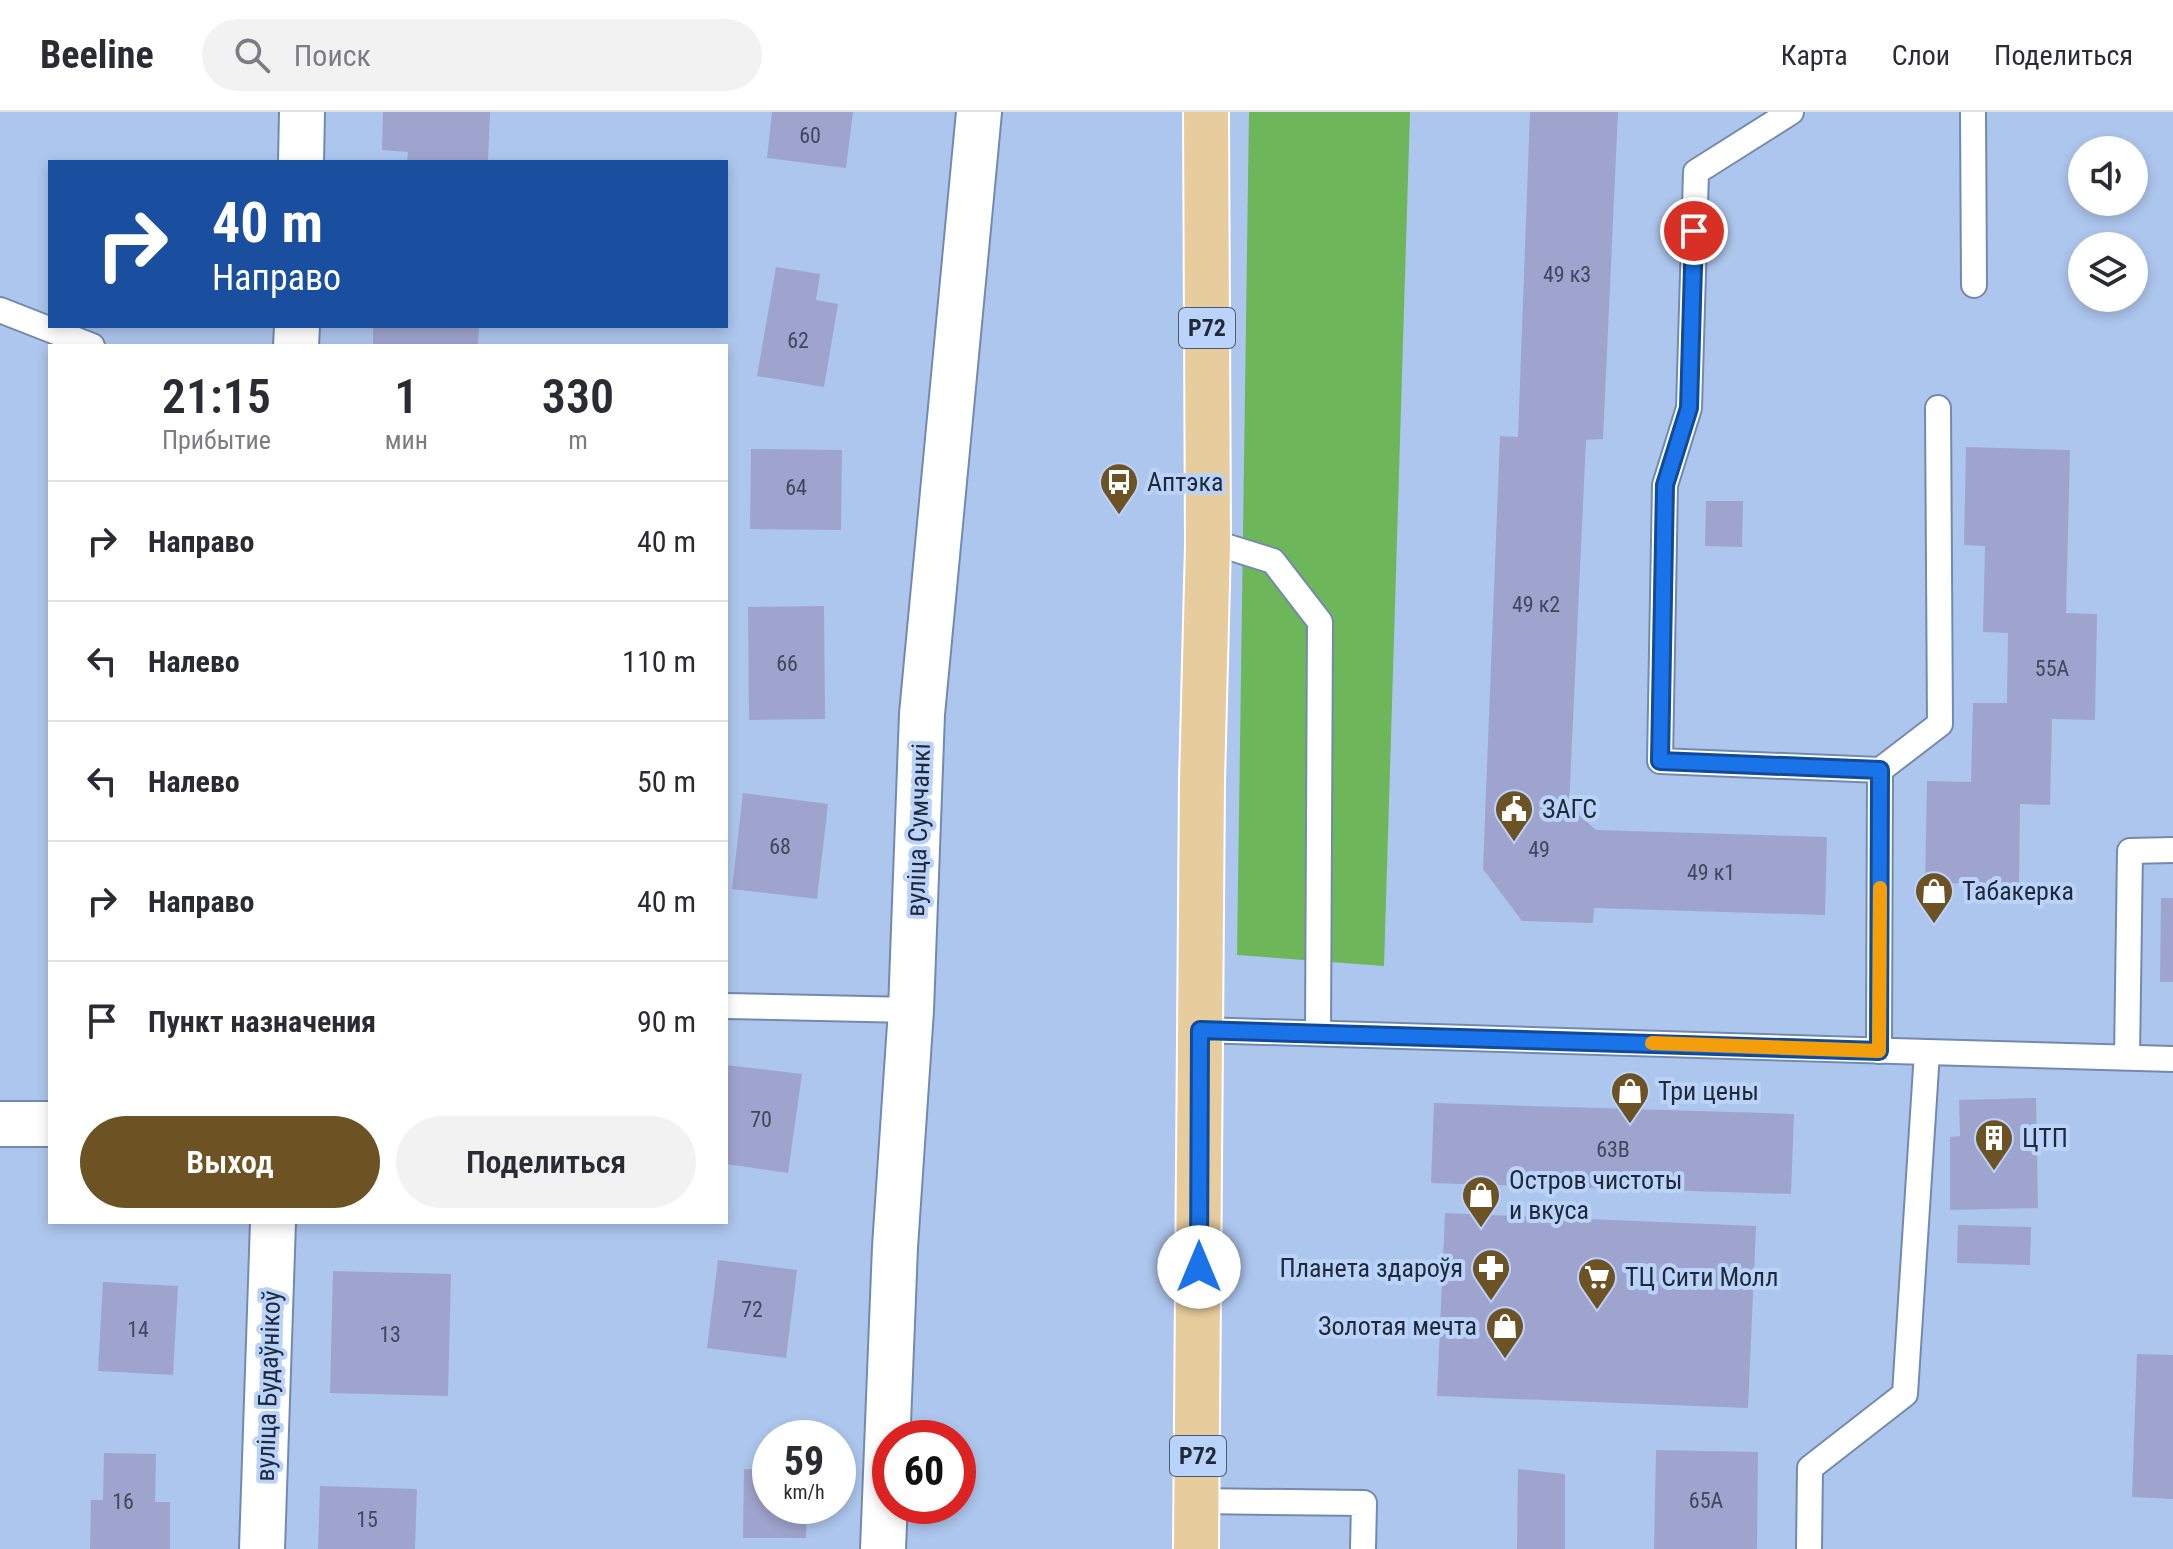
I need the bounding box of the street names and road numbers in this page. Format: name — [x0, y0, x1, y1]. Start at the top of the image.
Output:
road number: Р72 — [1179, 308, 1235, 348]
street label: вуліца Сумчанкі — [900, 743, 936, 917]
street label: вуліца Будаўнікоў — [250, 1290, 286, 1482]
road number: Р72 — [1170, 1436, 1226, 1476]

